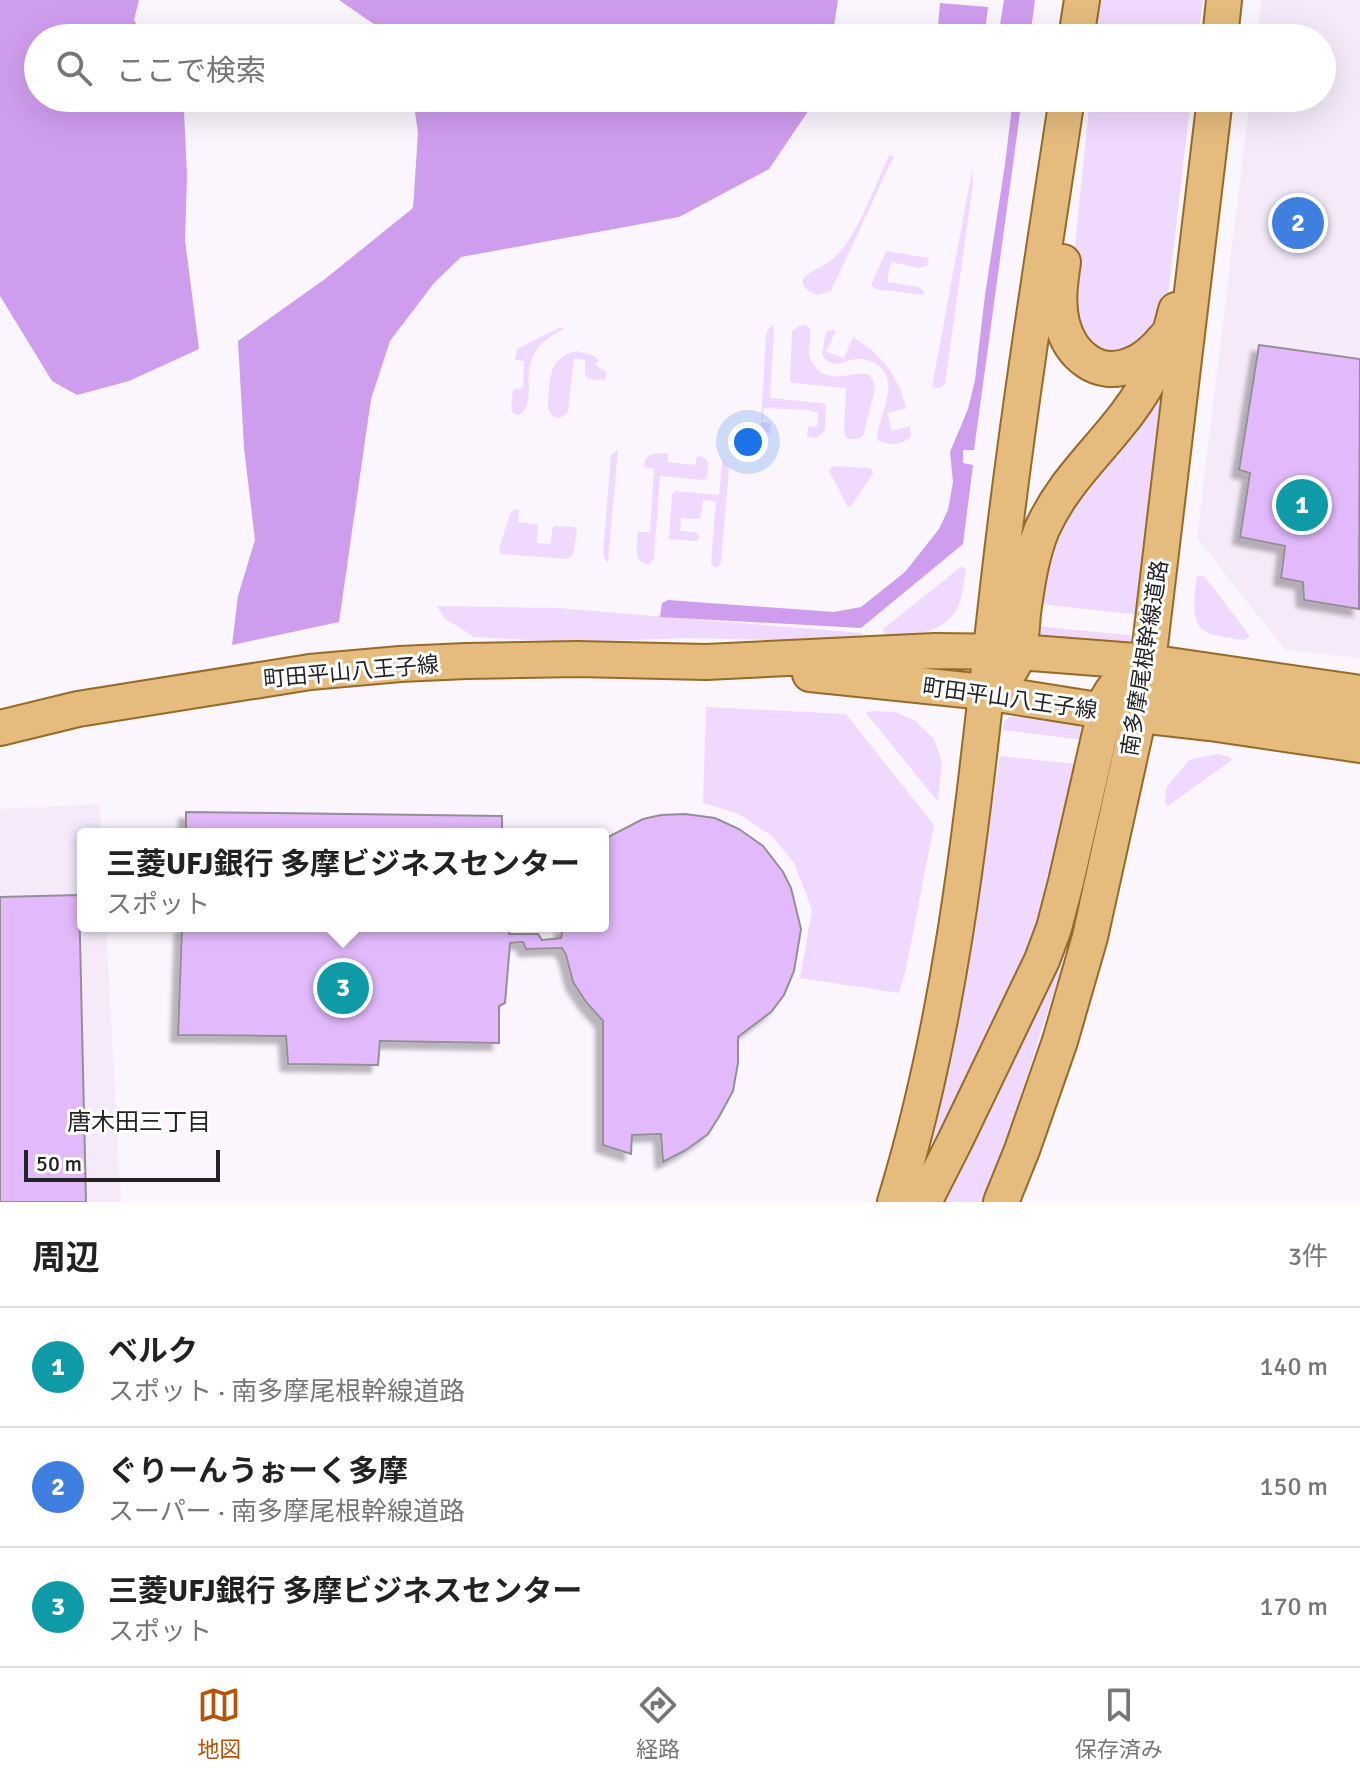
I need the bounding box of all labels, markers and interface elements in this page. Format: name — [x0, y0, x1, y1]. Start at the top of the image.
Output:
search box — [24, 24, 1336, 112]
icon: search — [52, 46, 96, 90]
text: ここで検索 — [116, 53, 266, 90]
pin: 2 — [1272, 193, 1324, 253]
your location — [728, 422, 768, 462]
pin: 1 — [1276, 475, 1328, 535]
street label: 南多摩尾根幹線道路 — [1116, 558, 1173, 758]
street label: 町田平山八王子線 — [262, 650, 440, 693]
street label: 町田平山八王子線 — [921, 673, 1099, 724]
popup — [77, 828, 609, 932]
text: 三菱UFJ銀行 多摩ビジネスセンター — [106, 846, 580, 883]
text: スポット — [106, 889, 210, 921]
pin: 3 — [317, 958, 369, 1018]
district label: 唐木田三丁目 — [67, 1107, 211, 1137]
scale bar — [24, 1146, 220, 1182]
text: 50 m — [36, 1150, 82, 1177]
text: 周辺 — [32, 1237, 100, 1279]
text: 3件 — [1288, 1241, 1328, 1273]
text: ベルク — [108, 1333, 198, 1370]
text: 1 — [51, 1351, 65, 1383]
text: 140 m — [1259, 1351, 1328, 1383]
text: スポット · 南多摩尾根幹線道路 — [108, 1376, 465, 1408]
text: ぐりーんうぉーく多摩 — [108, 1453, 408, 1490]
text: 2 — [51, 1471, 65, 1503]
text: 150 m — [1259, 1471, 1328, 1503]
text: スーパー · 南多摩尾根幹線道路 — [108, 1496, 465, 1528]
text: 三菱UFJ銀行 多摩ビジネスセンター — [108, 1573, 582, 1610]
text: 3 — [51, 1591, 65, 1623]
text: 170 m — [1259, 1591, 1328, 1623]
text: スポット — [108, 1616, 212, 1648]
tab: 地図 — [197, 1683, 241, 1763]
tab: 経路 — [636, 1683, 680, 1763]
tab: 保存済み — [1075, 1683, 1163, 1763]

